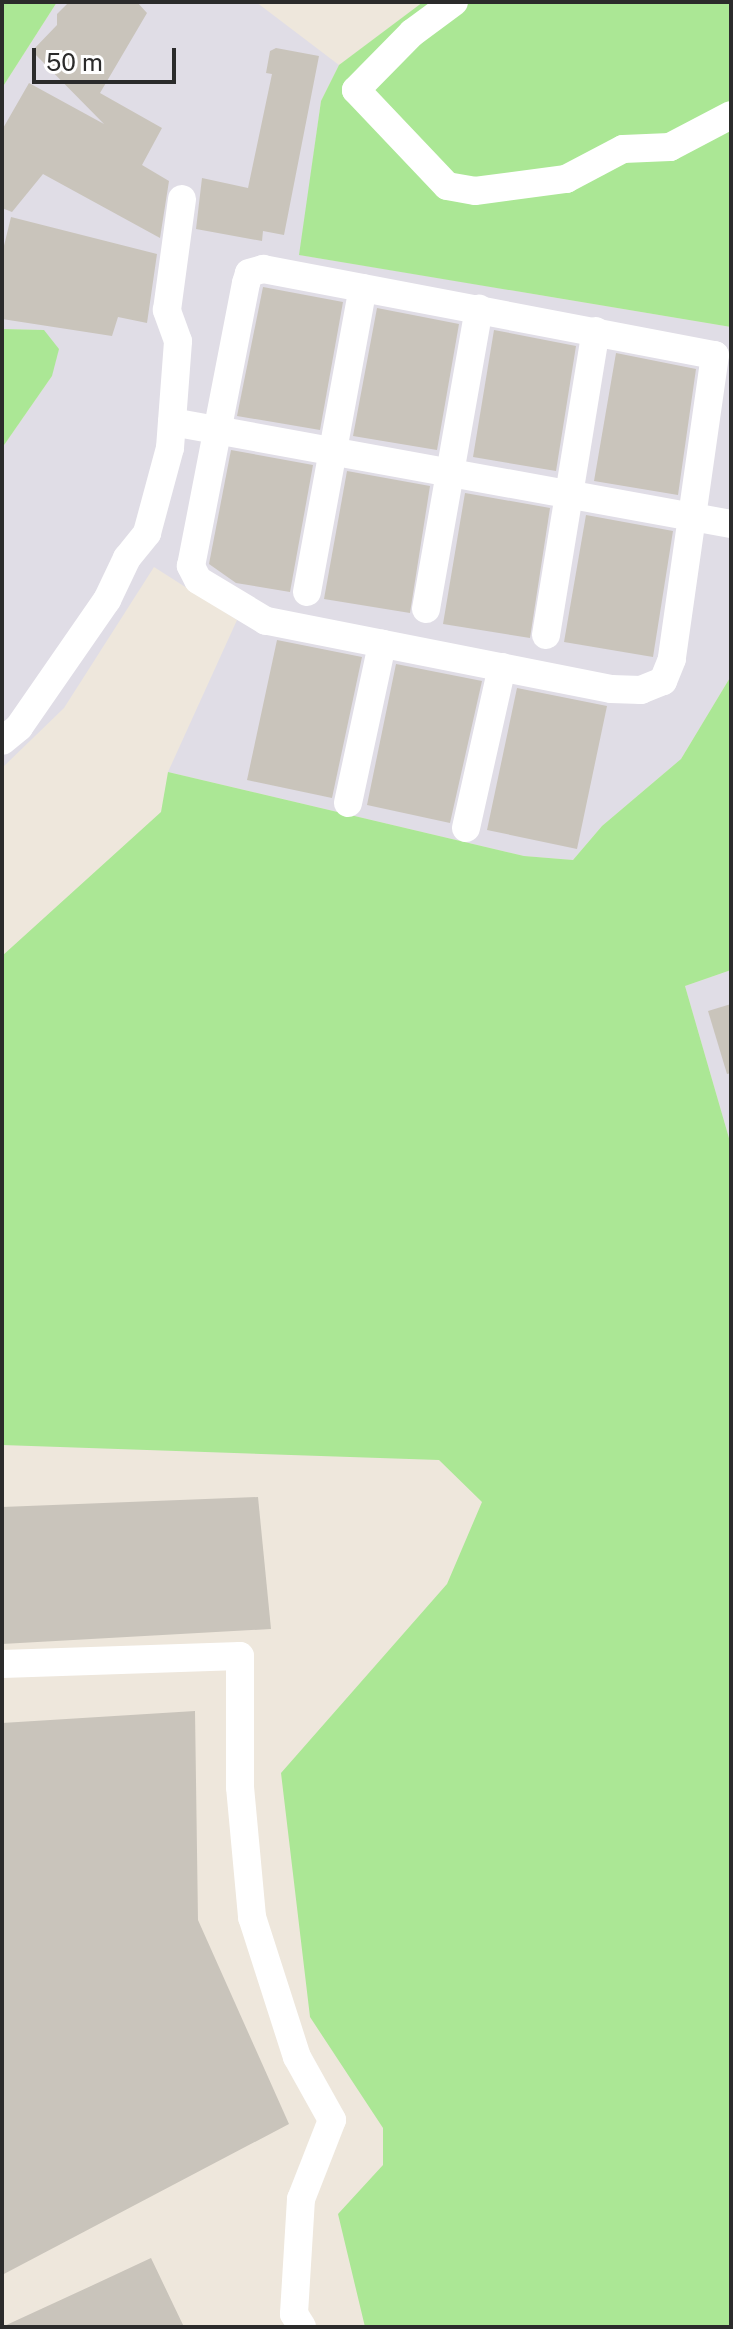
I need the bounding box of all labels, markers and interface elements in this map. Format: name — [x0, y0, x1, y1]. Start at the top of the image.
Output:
scale bar — [36, 32, 180, 82]
text: 50 m — [46, 48, 103, 76]

